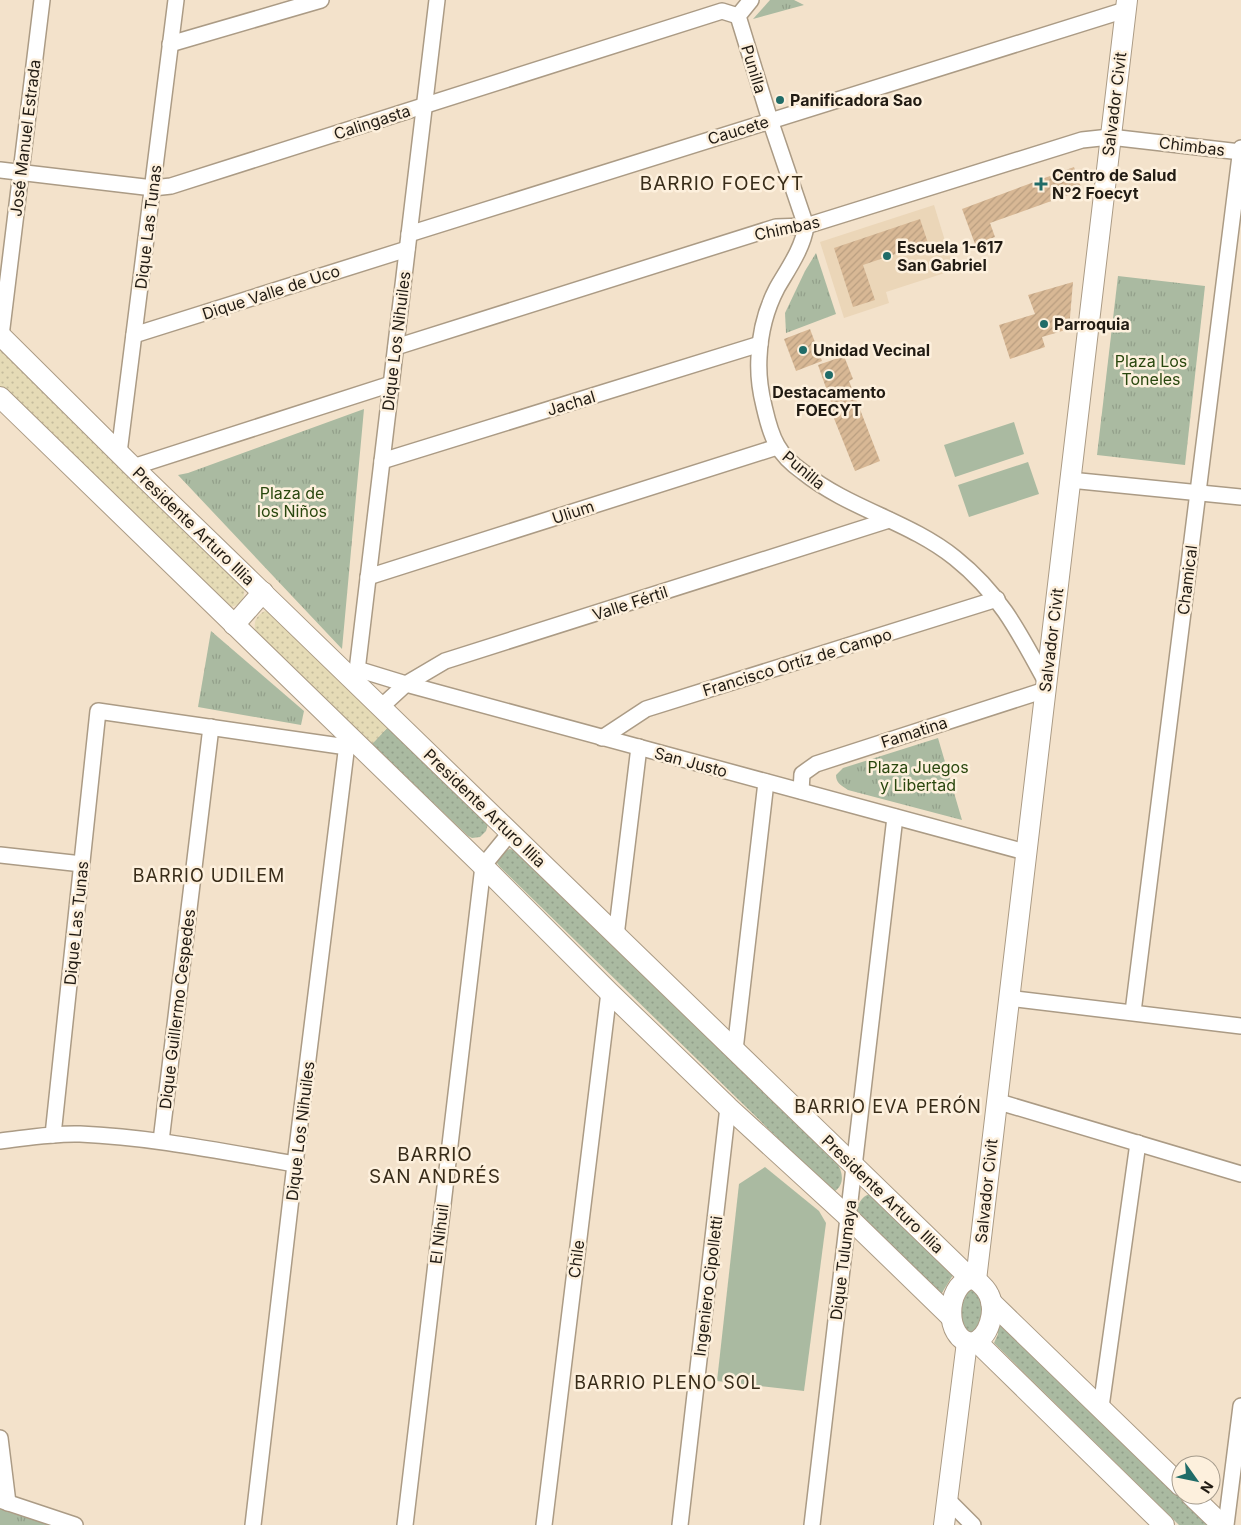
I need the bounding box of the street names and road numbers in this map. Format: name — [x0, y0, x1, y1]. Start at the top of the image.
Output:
street label: Punilla — [737, 42, 771, 96]
street label: Salvador Civit — [1098, 51, 1130, 157]
street label: José Manuel Estrada — [5, 58, 45, 218]
street label: Calingasta — [331, 100, 413, 144]
street label: Caucete — [705, 111, 771, 149]
street label: Chimbas — [1158, 132, 1226, 160]
street label: Dique Las Tunas — [130, 164, 166, 290]
street label: Chimbas — [752, 211, 822, 245]
street label: Dique Valle de Uco — [200, 260, 342, 324]
street label: Dique Los Nihuiles — [378, 270, 414, 412]
street label: Jachal — [544, 386, 598, 420]
street label: Punilla — [779, 446, 829, 494]
street label: Presidente Arturo Illia — [129, 463, 259, 589]
street label: Ulium — [549, 496, 597, 528]
street label: Chamical — [1173, 544, 1201, 616]
street label: Valle Fértil — [590, 581, 670, 625]
street label: Salvador Civit — [1035, 587, 1067, 693]
street label: Francisco Ortíz de Campo — [700, 624, 894, 700]
street label: Famatina — [878, 712, 950, 752]
street label: San Justo — [652, 743, 730, 781]
street label: Presidente Arturo Illia — [420, 745, 550, 871]
street label: Dique Las Tunas — [60, 860, 92, 986]
street label: Dique Guillermo Cespedes — [155, 908, 199, 1110]
street label: Dique Los Nihuiles — [282, 1060, 318, 1202]
street label: Presidente Arturo Illia — [818, 1131, 948, 1257]
street label: Salvador Civit — [971, 1138, 1001, 1244]
street label: Dique Tulumaya — [826, 1199, 860, 1321]
street label: El Nihuil — [425, 1203, 453, 1265]
street label: Ingeniero Cipolletti — [689, 1215, 727, 1357]
street label: Chile — [564, 1239, 588, 1279]

